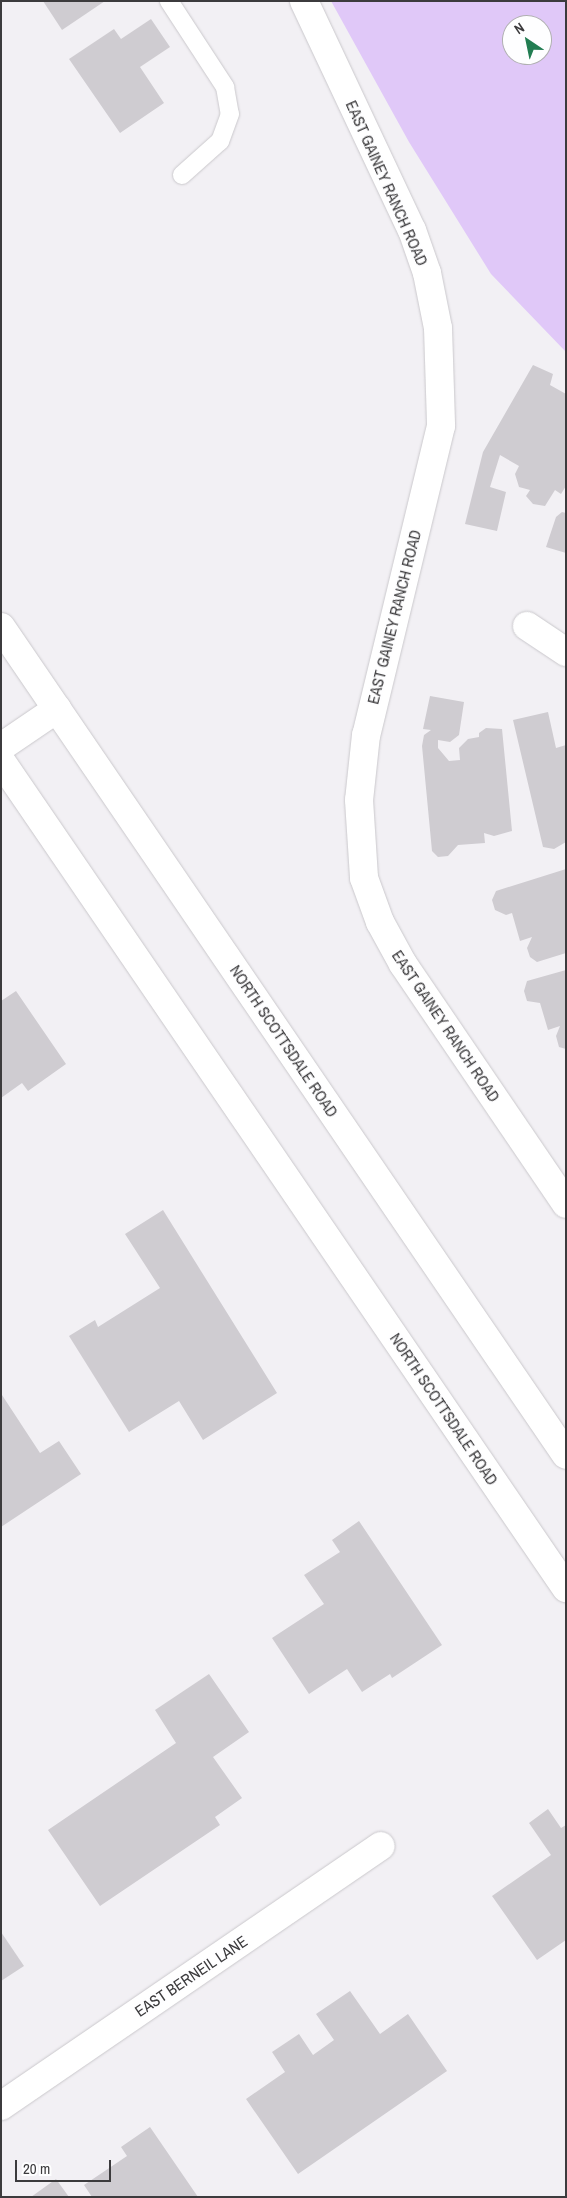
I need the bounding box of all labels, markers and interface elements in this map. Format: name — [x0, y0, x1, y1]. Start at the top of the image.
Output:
north arrow — [502, 15, 552, 65]
text: N — [511, 19, 528, 38]
street label: EAST GAINEY RANCH ROAD — [342, 97, 432, 269]
street label: EAST GAINEY RANCH ROAD — [363, 528, 425, 706]
street label: EAST GAINEY RANCH ROAD — [388, 946, 504, 1106]
street label: NORTH SCOTTSDALE ROAD — [226, 961, 342, 1121]
street label: NORTH SCOTTSDALE ROAD — [386, 1329, 502, 1489]
street label: EAST BERNEIL LANE — [131, 1931, 251, 2021]
scale bar — [18, 2150, 114, 2182]
text: 20 m — [23, 2158, 50, 2179]

